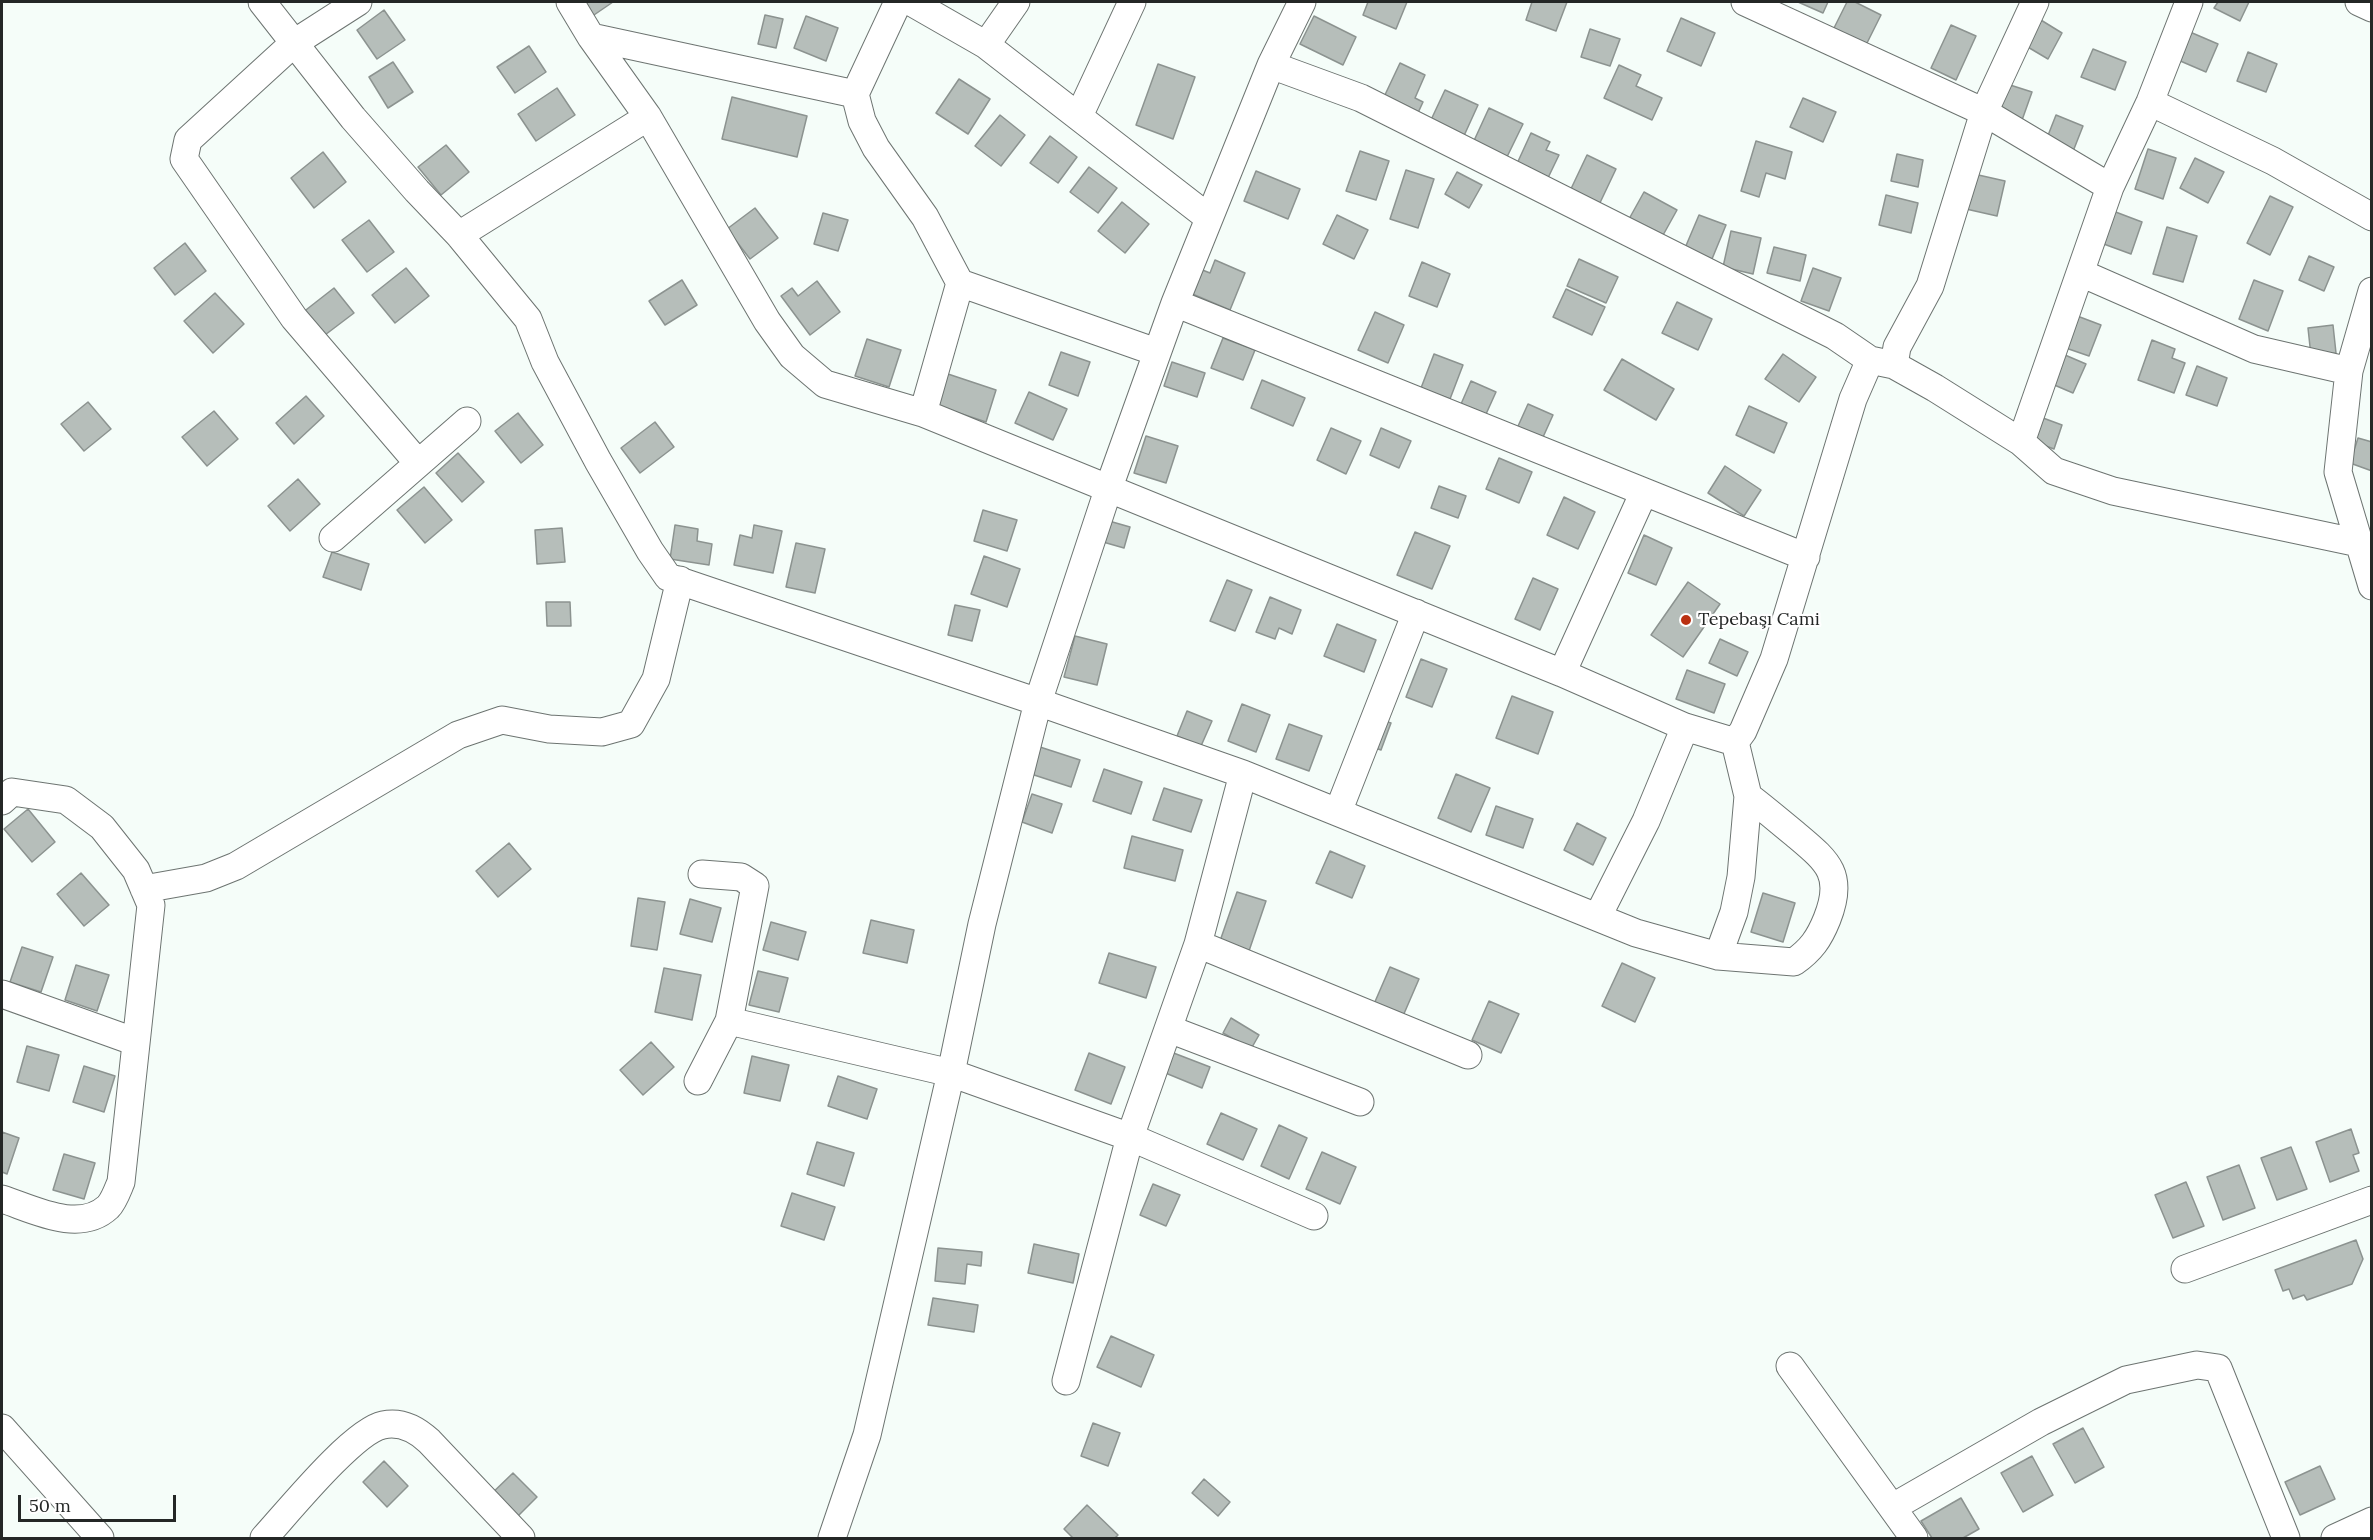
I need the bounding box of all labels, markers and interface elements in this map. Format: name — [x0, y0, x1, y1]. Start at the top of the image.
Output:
place label: Tepebaşı Cami — [1698, 609, 1820, 631]
marker: Tepebaşı Cami — [1679, 613, 1693, 627]
scale bar — [21, 1483, 178, 1521]
text: 50 m — [29, 1494, 71, 1517]

